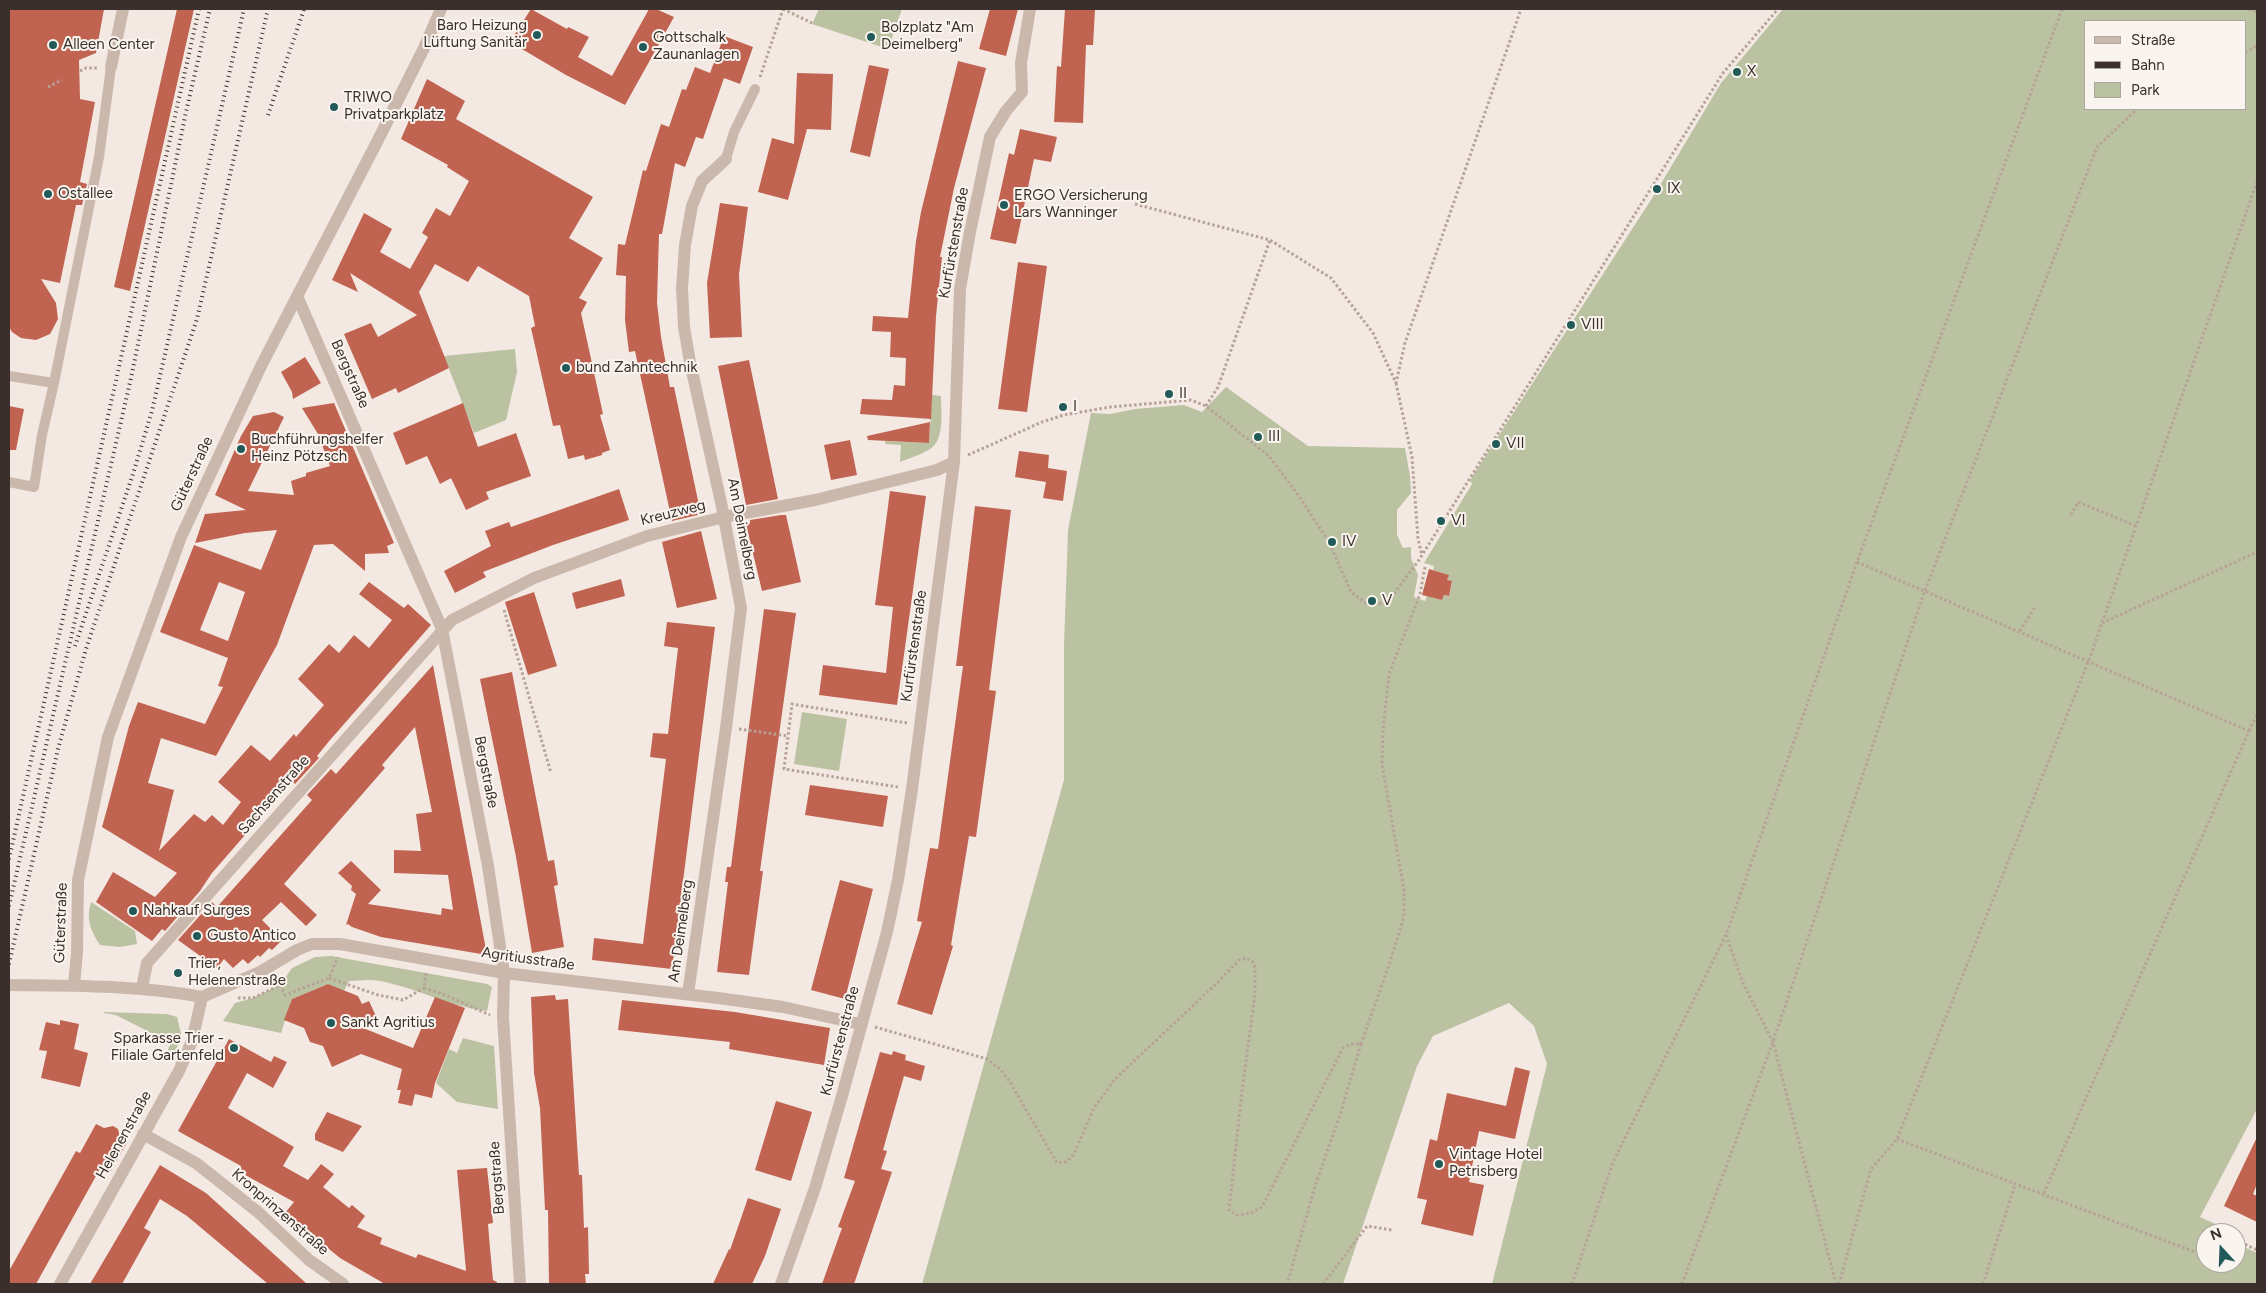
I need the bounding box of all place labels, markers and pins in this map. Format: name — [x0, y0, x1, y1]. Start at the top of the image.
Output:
place label: Baro Heizung Lüftung Sanitär — [423, 17, 527, 52]
place label: Bolzplatz "Am Deimelberg" — [881, 19, 974, 54]
marker: Baro Heizung Lüftung Sanitär — [531, 29, 543, 41]
place label: Gottschalk Zaunanlagen — [653, 29, 739, 64]
marker: Bolzplatz "Am Deimelberg" — [865, 31, 877, 43]
place label: Alleen Center — [63, 36, 154, 54]
marker: Alleen Center — [47, 39, 59, 51]
marker: Gottschalk Zaunanlagen — [637, 41, 649, 53]
place label: X — [1747, 63, 1756, 81]
marker: X — [1731, 66, 1743, 78]
place label: TRIWO Privatparkplatz — [344, 89, 444, 124]
marker: TRIWO Privatparkplatz — [328, 101, 340, 113]
place label: IX — [1667, 180, 1680, 198]
marker: IX — [1651, 183, 1663, 195]
place label: Ostallee — [58, 185, 113, 203]
place label: ERGO Versicherung Lars Wanninger — [1014, 187, 1148, 222]
marker: Ostallee — [42, 188, 54, 200]
marker: ERGO Versicherung Lars Wanninger — [998, 199, 1010, 211]
place label: VIII — [1581, 316, 1604, 334]
marker: VIII — [1565, 319, 1577, 331]
place label: bund Zahntechnik — [576, 359, 697, 377]
marker: bund Zahntechnik — [560, 362, 572, 374]
place label: II — [1179, 385, 1187, 403]
marker: II — [1163, 388, 1175, 400]
place label: I — [1073, 398, 1077, 416]
marker: I — [1057, 401, 1069, 413]
place label: III — [1268, 428, 1280, 446]
place label: Buchführungshelfer Heinz Pötzsch — [251, 431, 384, 466]
marker: III — [1252, 431, 1264, 443]
place label: VII — [1506, 435, 1525, 453]
marker: VII — [1490, 438, 1502, 450]
marker: Buchführungshelfer Heinz Pötzsch — [235, 443, 247, 455]
place label: VI — [1451, 512, 1465, 530]
marker: VI — [1435, 515, 1447, 527]
place label: IV — [1342, 533, 1356, 551]
marker: IV — [1326, 536, 1338, 548]
place label: V — [1382, 592, 1392, 610]
marker: V — [1366, 595, 1378, 607]
place label: Nahkauf Surges — [143, 902, 250, 920]
marker: Nahkauf Surges — [127, 905, 139, 917]
place label: Gusto Antico — [207, 927, 296, 945]
marker: Gusto Antico — [191, 930, 203, 942]
place label: Trier, Helenenstraße — [188, 955, 286, 990]
marker: Trier, Helenenstraße — [172, 967, 184, 979]
place label: Sankt Agritius — [341, 1014, 435, 1032]
marker: Sankt Agritius — [325, 1017, 337, 1029]
place label: Sparkasse Trier - Filiale Gartenfeld — [111, 1030, 224, 1065]
marker: Sparkasse Trier - Filiale Gartenfeld — [228, 1042, 240, 1054]
place label: Vintage Hotel Petrisberg — [1449, 1146, 1542, 1181]
marker: Vintage Hotel Petrisberg — [1433, 1158, 1445, 1170]

